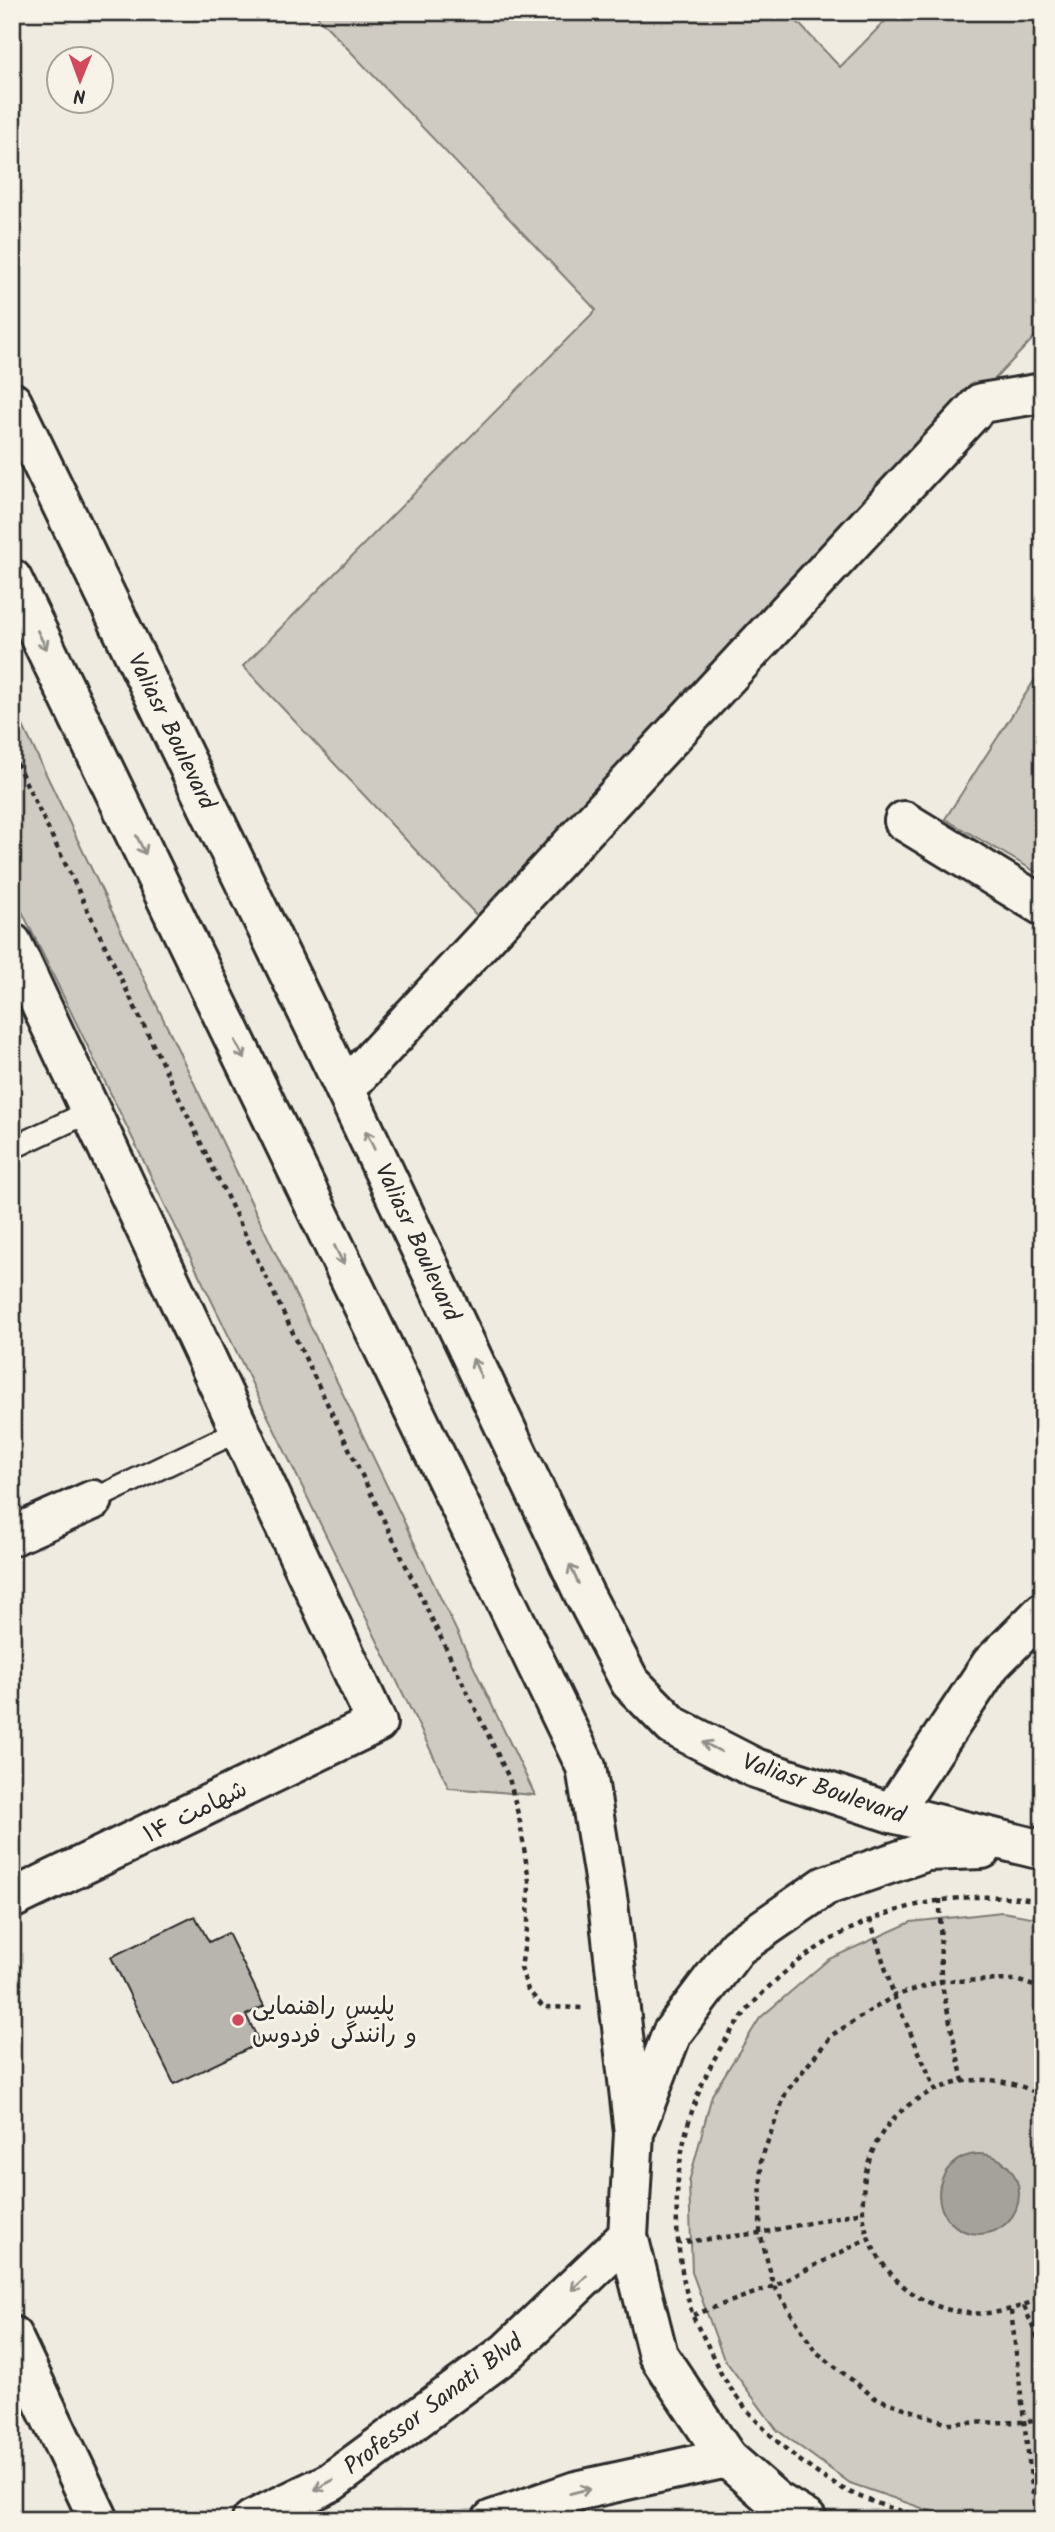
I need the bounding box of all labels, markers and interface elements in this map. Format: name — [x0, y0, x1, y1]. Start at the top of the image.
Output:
north arrow — [46, 46, 116, 116]
text: N — [73, 80, 86, 110]
one-way arrow — [36, 629, 49, 650]
street label: Valiasr Boulevard — [116, 647, 226, 818]
one-way arrow — [135, 834, 148, 855]
one-way arrow — [234, 1039, 247, 1060]
one-way arrow — [363, 1130, 376, 1152]
street label: Valiasr Boulevard — [363, 1157, 471, 1329]
one-way arrow — [332, 1244, 346, 1265]
one-way arrow — [470, 1358, 483, 1379]
one-way arrow — [567, 1564, 581, 1585]
one-way arrow — [703, 1739, 723, 1753]
street label: Valiasr Boulevard — [737, 1743, 911, 1836]
street label: شهامت ۱۴ — [137, 1770, 255, 1854]
place label: پلیس راهنمایی و رانندگی فردوس — [252, 1988, 417, 2055]
marker: پلیس راهنمایی و رانندگی فردوس — [230, 2012, 246, 2028]
one-way arrow — [570, 2275, 587, 2292]
street label: Professor Sanati Blvd — [336, 2324, 533, 2486]
one-way arrow — [314, 2478, 335, 2492]
one-way arrow — [569, 2484, 591, 2497]

